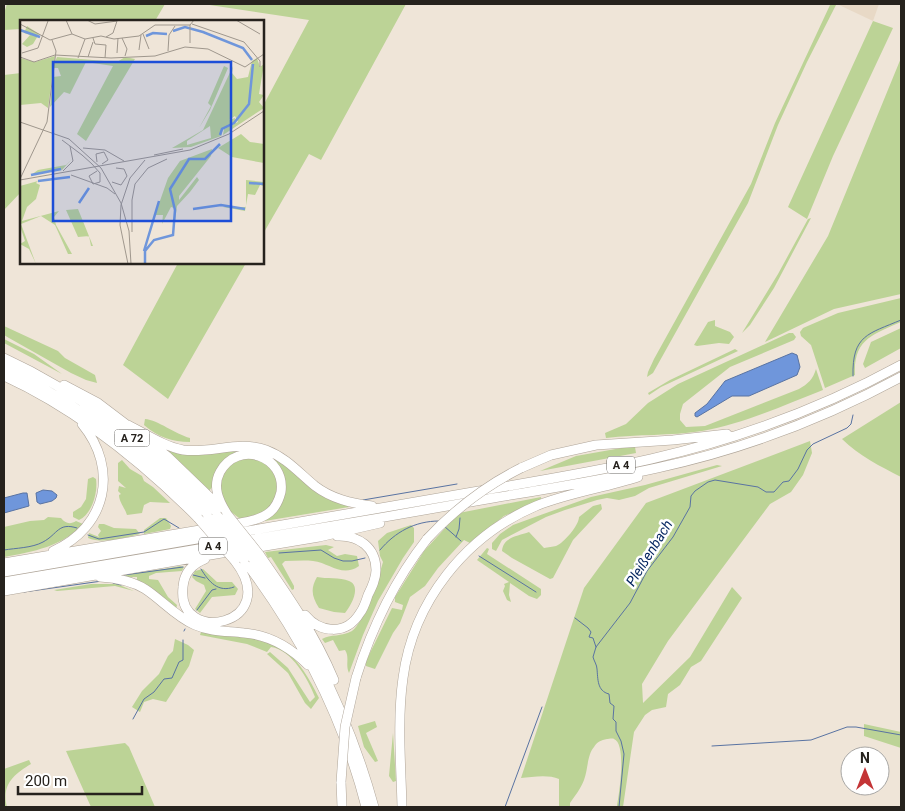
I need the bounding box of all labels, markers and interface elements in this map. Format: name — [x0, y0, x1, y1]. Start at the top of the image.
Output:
inset map — [20, 20, 264, 264]
road number: A 72 — [114, 429, 150, 446]
road number: A 4 — [607, 456, 635, 474]
water label: Pleißenbach — [622, 517, 676, 589]
road number: A 4 — [199, 538, 227, 554]
north arrow — [840, 746, 890, 796]
text: N — [860, 750, 870, 766]
scale bar — [18, 764, 141, 796]
text: 200 m — [25, 772, 67, 790]

